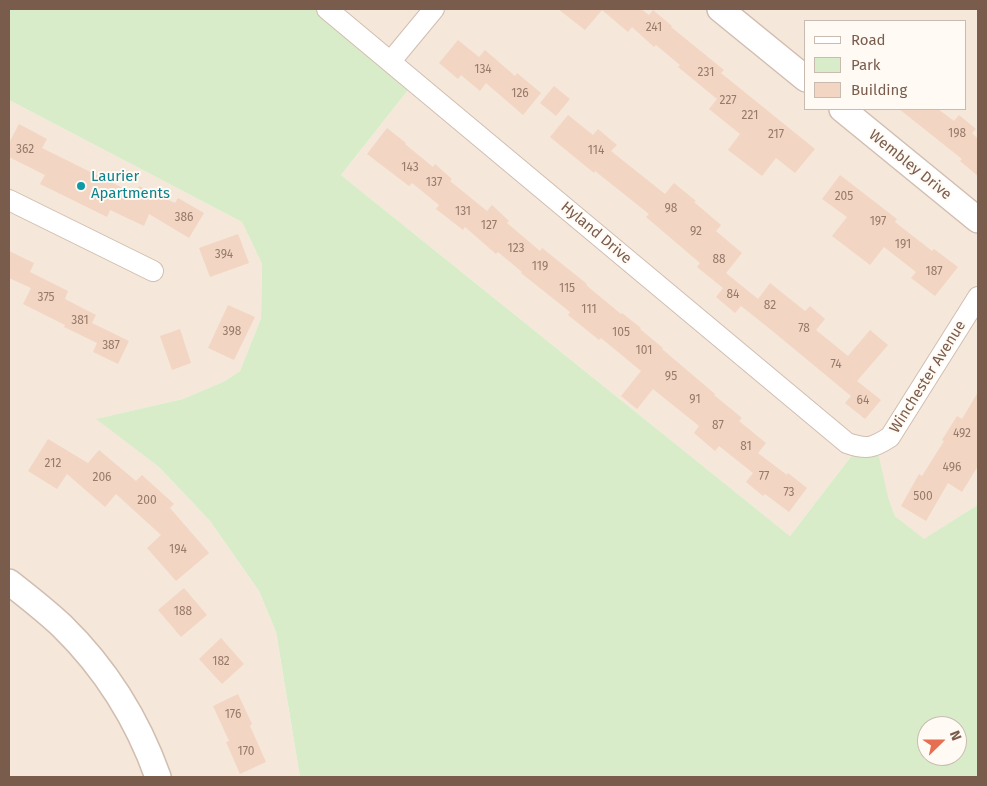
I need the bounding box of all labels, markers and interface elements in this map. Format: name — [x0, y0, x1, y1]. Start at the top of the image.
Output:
legend — [804, 20, 967, 110]
house number: 241 — [646, 21, 662, 35]
text: Road — [851, 31, 886, 49]
text: Park — [851, 56, 881, 74]
house number: 134 — [474, 63, 492, 77]
house number: 231 — [698, 66, 714, 80]
text: Building — [851, 81, 907, 99]
house number: 126 — [511, 87, 529, 101]
house number: 227 — [719, 94, 737, 108]
house number: 221 — [742, 109, 758, 123]
street label: Wembley Drive — [865, 126, 955, 204]
house number: 198 — [948, 127, 966, 141]
house number: 217 — [768, 128, 784, 142]
house number: 362 — [16, 143, 34, 157]
house number: 114 — [588, 144, 604, 158]
house number: 143 — [401, 161, 419, 175]
place label: Laurier Apartments — [91, 168, 170, 203]
house number: 137 — [426, 176, 442, 190]
marker: Laurier Apartments — [75, 180, 87, 192]
house number: 205 — [835, 190, 853, 204]
street label: Hyland Drive — [557, 198, 635, 268]
house number: 98 — [665, 202, 677, 216]
house number: 131 — [455, 205, 471, 219]
house number: 386 — [175, 211, 193, 225]
house number: 197 — [870, 215, 886, 229]
house number: 127 — [481, 219, 497, 233]
house number: 92 — [690, 225, 702, 239]
house number: 191 — [895, 238, 911, 252]
house number: 123 — [507, 242, 525, 256]
house number: 394 — [215, 248, 233, 262]
house number: 88 — [712, 253, 726, 267]
house number: 119 — [532, 260, 548, 274]
house number: 187 — [926, 265, 942, 279]
house number: 115 — [559, 282, 575, 296]
house number: 84 — [727, 288, 739, 302]
house number: 375 — [37, 291, 55, 305]
house number: 82 — [764, 299, 776, 313]
house number: 111 — [581, 303, 597, 317]
house number: 381 — [71, 314, 89, 328]
street label: Winchester Avenue — [886, 317, 970, 437]
house number: 78 — [798, 322, 810, 336]
house number: 398 — [223, 325, 241, 339]
house number: 105 — [612, 326, 630, 340]
house number: 387 — [102, 339, 120, 353]
house number: 101 — [636, 344, 652, 358]
house number: 74 — [830, 358, 842, 372]
house number: 95 — [665, 370, 677, 384]
house number: 91 — [689, 393, 701, 407]
house number: 64 — [857, 394, 869, 408]
house number: 87 — [712, 419, 724, 433]
house number: 492 — [953, 427, 971, 441]
house number: 81 — [740, 440, 752, 454]
house number: 212 — [45, 457, 61, 471]
house number: 496 — [943, 461, 961, 475]
house number: 77 — [759, 470, 769, 484]
house number: 206 — [92, 471, 112, 485]
house number: 73 — [783, 486, 795, 500]
house number: 500 — [913, 490, 933, 504]
house number: 200 — [137, 494, 157, 508]
house number: 194 — [169, 543, 187, 557]
house number: 188 — [174, 605, 192, 619]
house number: 182 — [212, 655, 230, 669]
house number: 176 — [225, 708, 241, 722]
north arrow — [917, 716, 967, 766]
text: N — [946, 728, 965, 743]
house number: 170 — [237, 745, 255, 759]

